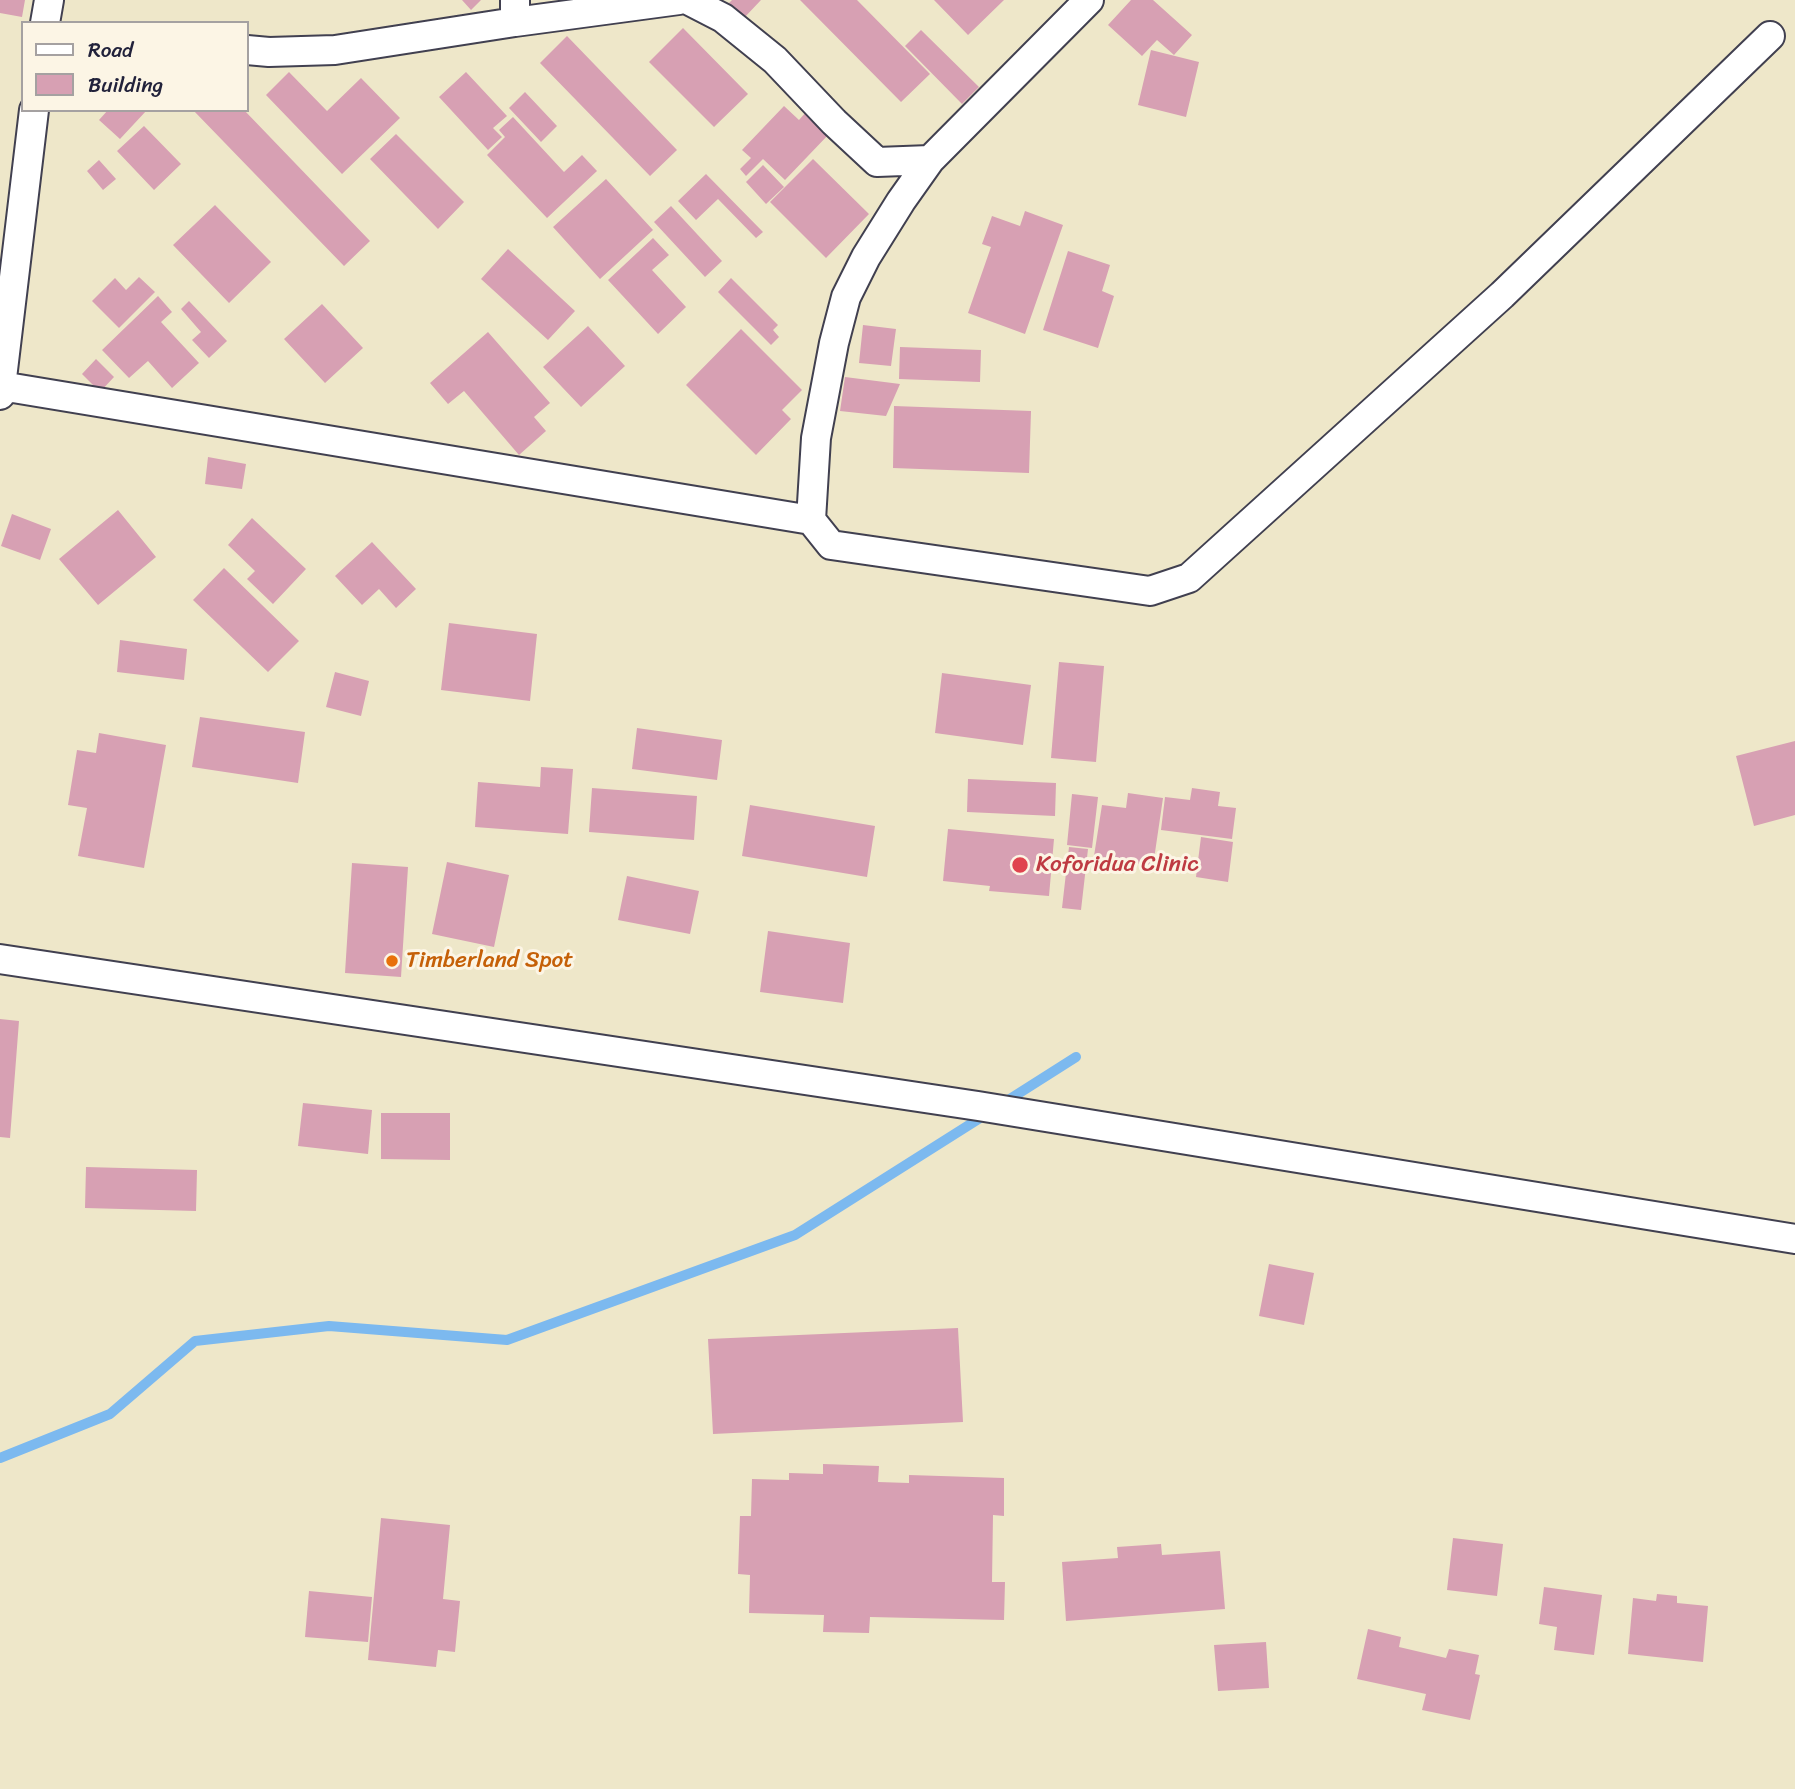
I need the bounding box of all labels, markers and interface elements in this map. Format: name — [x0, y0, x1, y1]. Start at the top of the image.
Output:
legend — [21, 21, 248, 112]
text: Road — [88, 31, 133, 69]
text: Building — [88, 66, 163, 104]
place label: Koforidua Clinic — [1036, 851, 1199, 879]
marker: Koforidua Clinic — [1010, 855, 1030, 875]
place label: Timberland Spot — [406, 947, 573, 975]
marker: Timberland Spot — [384, 953, 400, 969]

